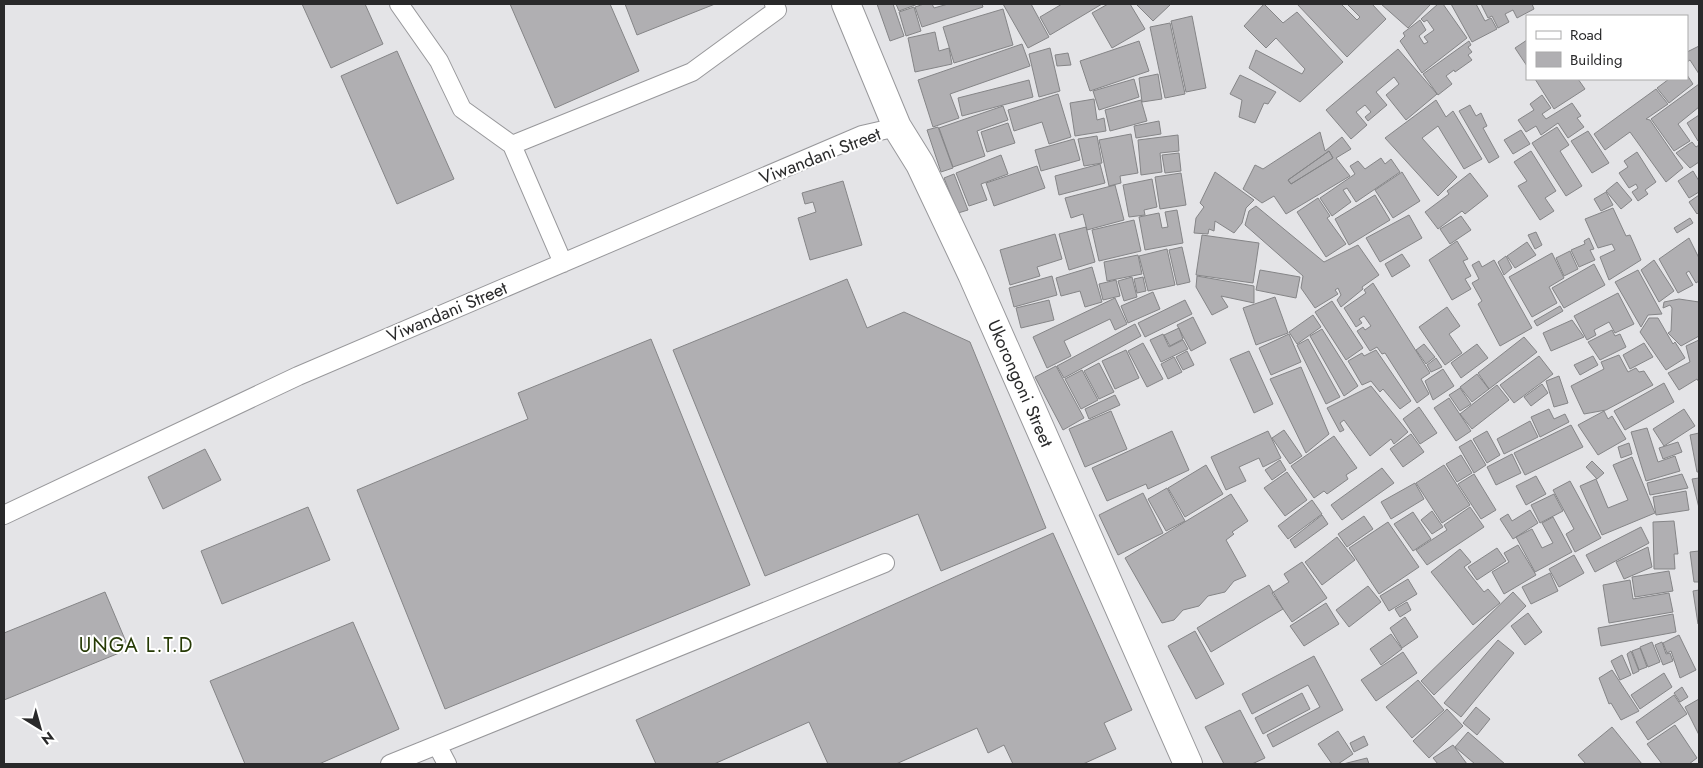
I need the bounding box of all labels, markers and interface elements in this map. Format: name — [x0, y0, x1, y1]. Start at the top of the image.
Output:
legend — [1526, 15, 1688, 80]
text: Road — [1570, 24, 1602, 46]
text: Building — [1570, 49, 1622, 71]
street label: Viwandani Street — [755, 121, 885, 191]
street label: Viwandani Street — [383, 275, 512, 349]
street label: Ukorongoni Street — [981, 316, 1060, 452]
district label: UNGA L.T.D — [79, 631, 193, 660]
north arrow — [15, 703, 65, 753]
text: N — [37, 727, 58, 750]

